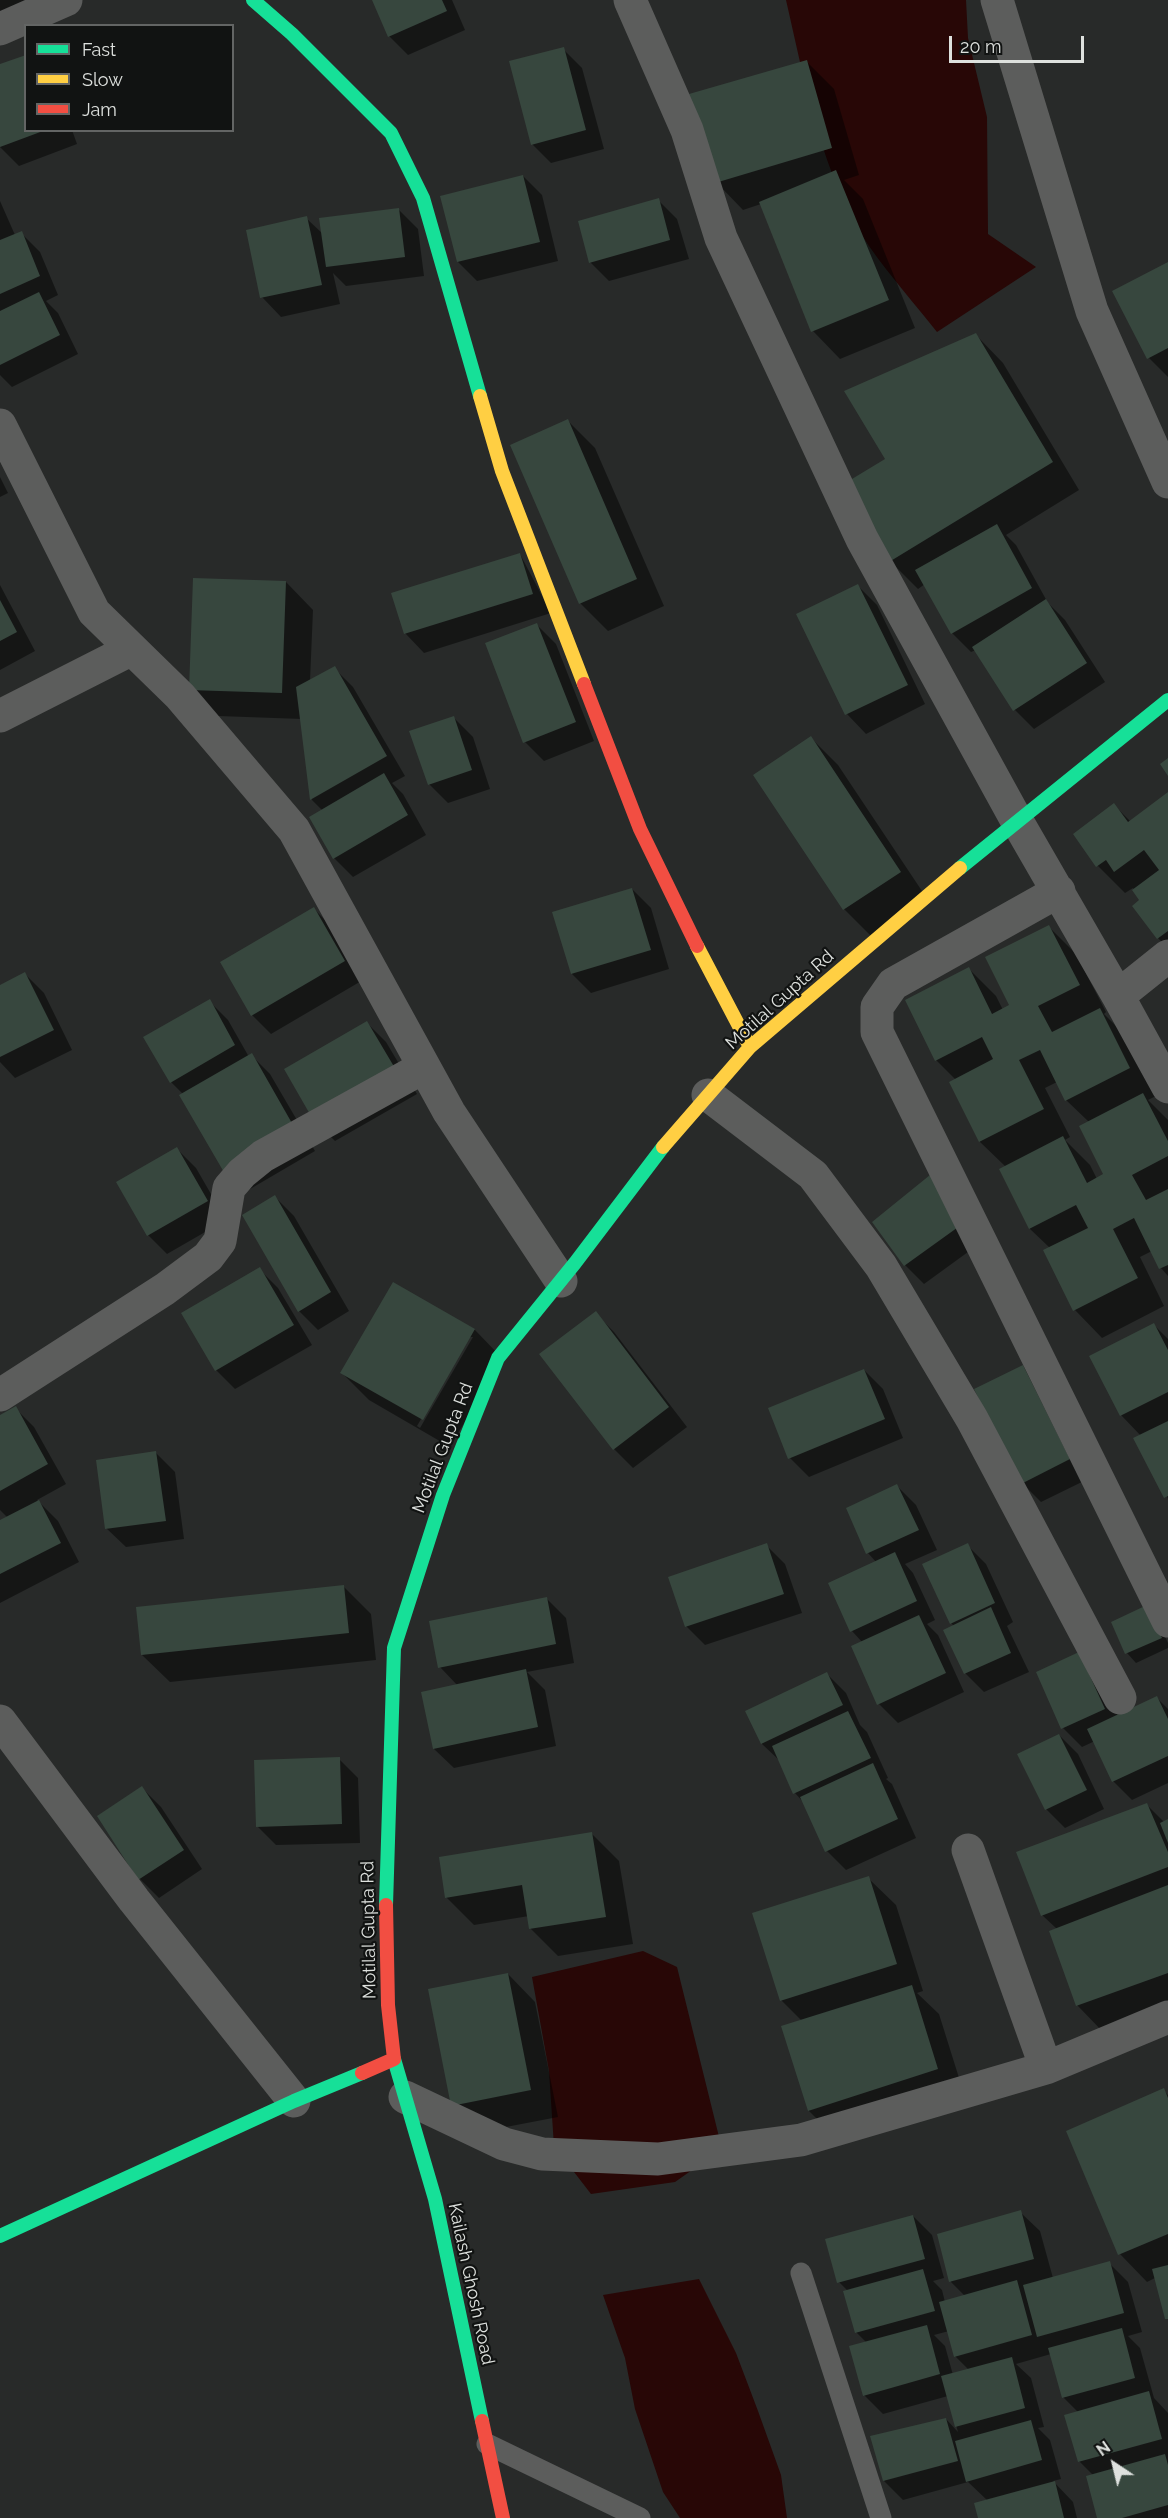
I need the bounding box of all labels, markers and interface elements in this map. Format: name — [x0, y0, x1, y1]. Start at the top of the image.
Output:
legend — [24, 24, 234, 132]
scale bar — [952, 24, 1087, 62]
text: 20 m — [960, 36, 1002, 57]
text: Fast — [82, 39, 116, 60]
text: Slow — [82, 69, 123, 90]
text: Jam — [82, 99, 117, 120]
street label: Motilal Gupta Rd — [721, 946, 839, 1054]
street label: Motilal Gupta Rd — [408, 1380, 478, 1516]
street label: Motilal Gupta Rd — [357, 1861, 381, 1999]
street label: Kailash Ghosh Road — [443, 2201, 499, 2367]
north arrow — [1084, 2434, 1144, 2494]
text: N — [1093, 2438, 1114, 2460]

